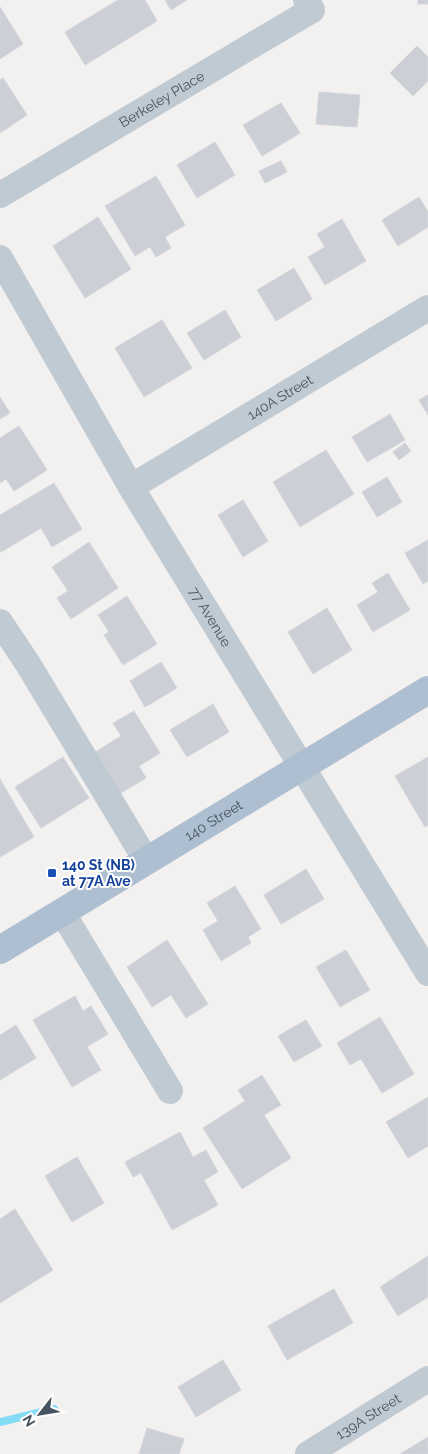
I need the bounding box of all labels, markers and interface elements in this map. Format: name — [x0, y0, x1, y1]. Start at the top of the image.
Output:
street label: Berkeley Place — [116, 68, 207, 131]
street label: 140A Street — [244, 371, 316, 423]
street label: 77 Avenue — [186, 584, 235, 650]
street label: 140 Street — [182, 796, 246, 844]
place label: 140 St (NB) at 77A Ave — [62, 857, 135, 889]
marker: 140 St (NB) at 77A Ave — [46, 867, 58, 879]
north arrow — [15, 1389, 65, 1439]
street label: 139A Street — [333, 1390, 404, 1443]
text: N — [19, 1412, 38, 1429]

